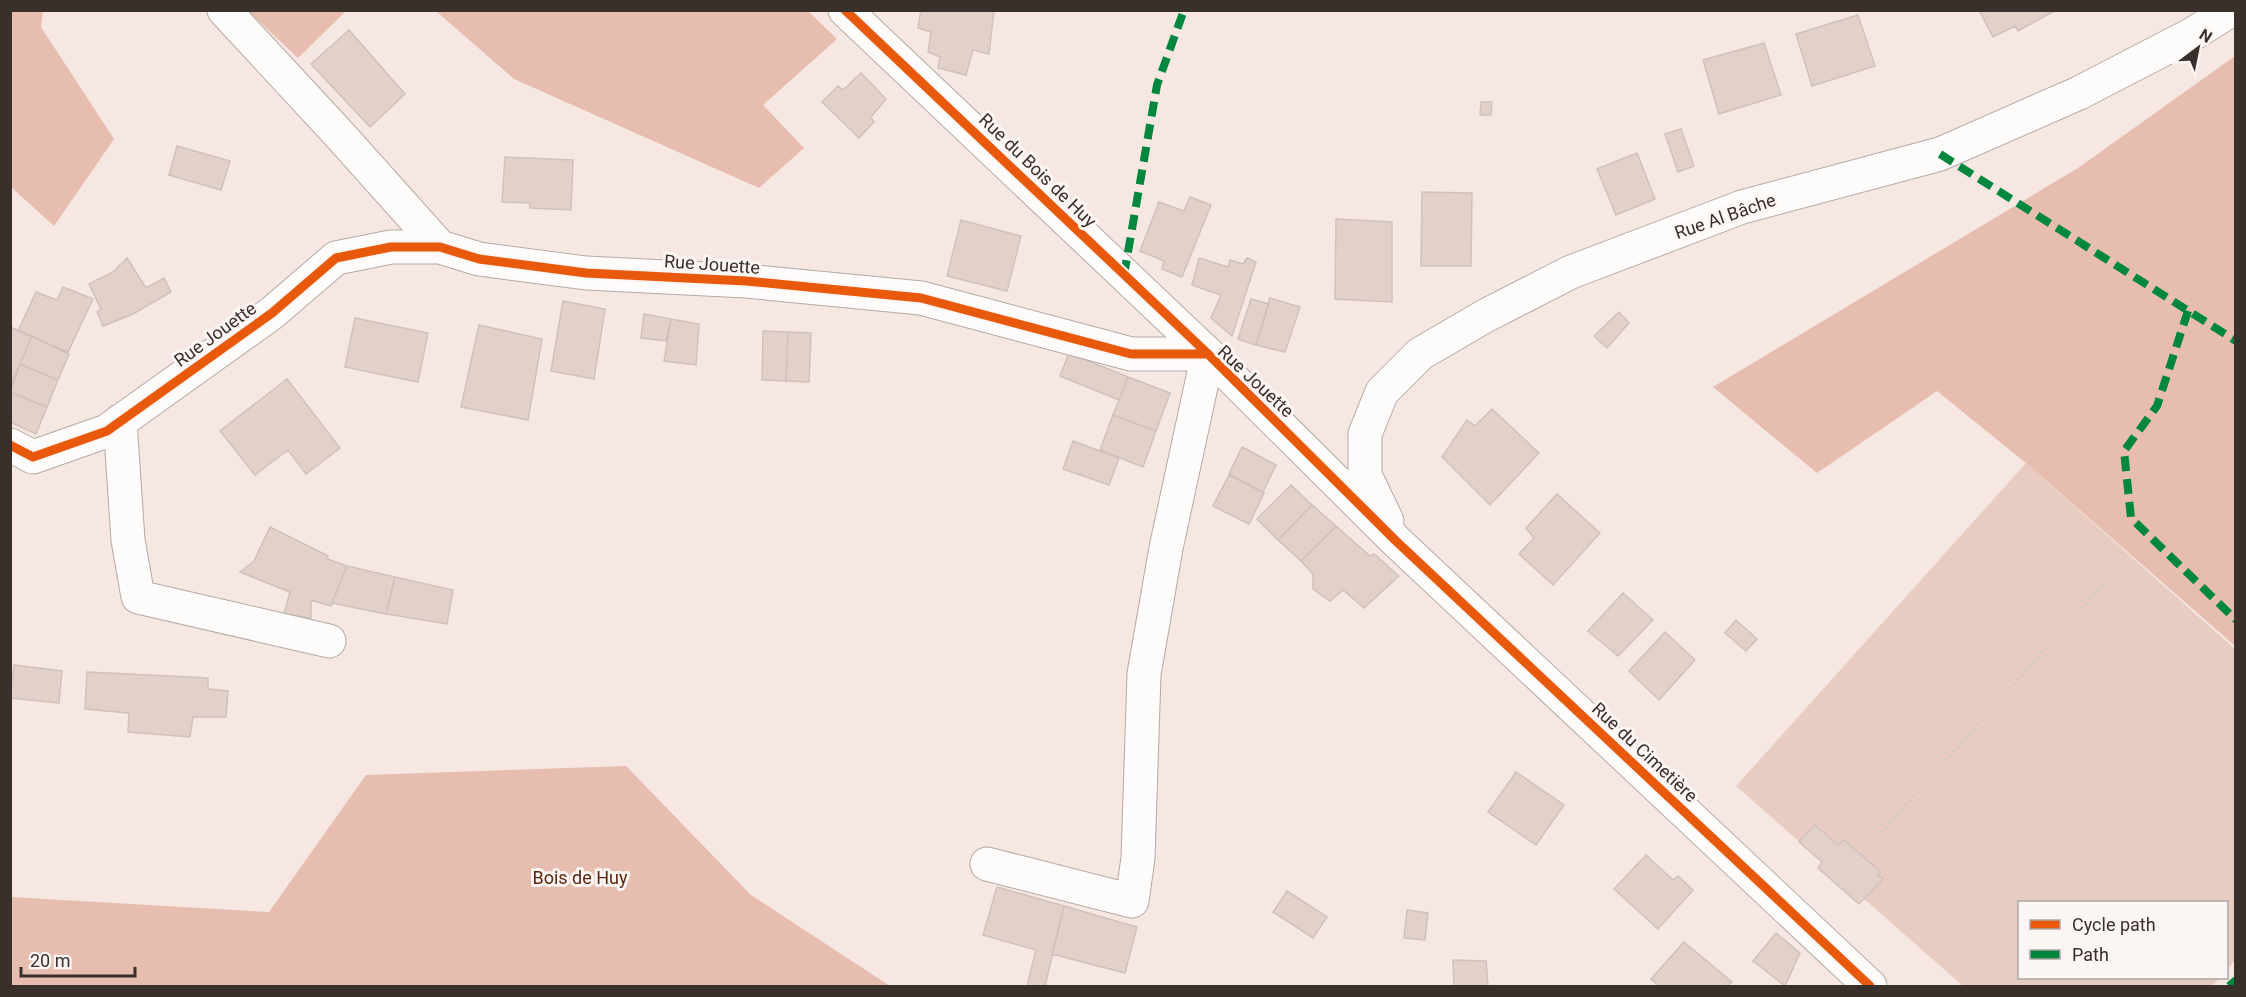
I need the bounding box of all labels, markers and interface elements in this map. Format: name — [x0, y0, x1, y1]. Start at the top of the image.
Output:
north arrow — [2168, 18, 2228, 78]
text: N — [2196, 25, 2216, 47]
street label: Rue du Bois de Huy — [975, 109, 1101, 232]
street label: Rue Al Bâche — [1672, 189, 1778, 243]
street label: Rue Jouette — [663, 250, 761, 278]
street label: Rue Jouette — [170, 297, 260, 371]
street label: Rue Jouette — [1214, 341, 1298, 421]
street label: Rue du Cimetière — [1588, 698, 1702, 806]
park label: Bois de Huy — [532, 867, 628, 888]
legend — [2018, 901, 2228, 979]
text: Cycle path — [2072, 914, 2156, 935]
scale bar — [21, 940, 135, 978]
text: Path — [2072, 944, 2109, 965]
text: 20 m — [30, 950, 70, 971]

